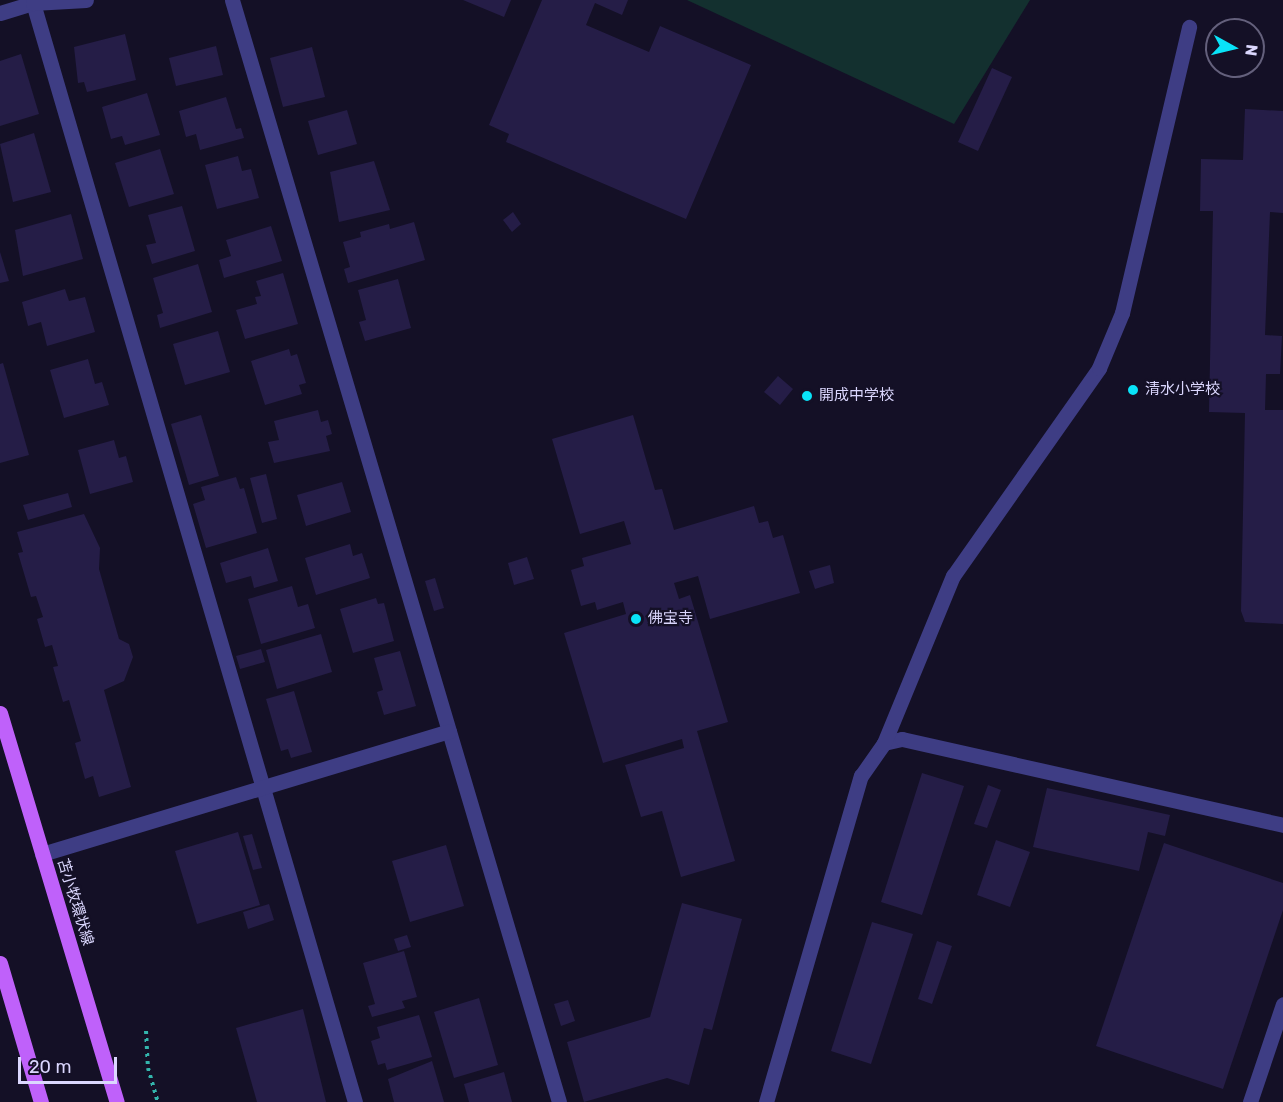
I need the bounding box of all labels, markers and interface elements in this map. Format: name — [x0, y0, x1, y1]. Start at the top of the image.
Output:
north arrow — [1205, 18, 1265, 78]
text: N — [1241, 43, 1262, 57]
place label: 清水小学校 — [1145, 381, 1220, 399]
marker: 清水小学校 — [1126, 383, 1140, 397]
place label: 開成中学校 — [819, 387, 894, 405]
marker: 開成中学校 — [800, 389, 814, 403]
place label: 佛宝寺 — [648, 610, 693, 628]
marker: 佛宝寺 — [629, 612, 643, 626]
street label: 苫小牧環状線 — [53, 856, 97, 948]
scale bar — [21, 1045, 120, 1083]
text: 20 m — [29, 1056, 71, 1078]

